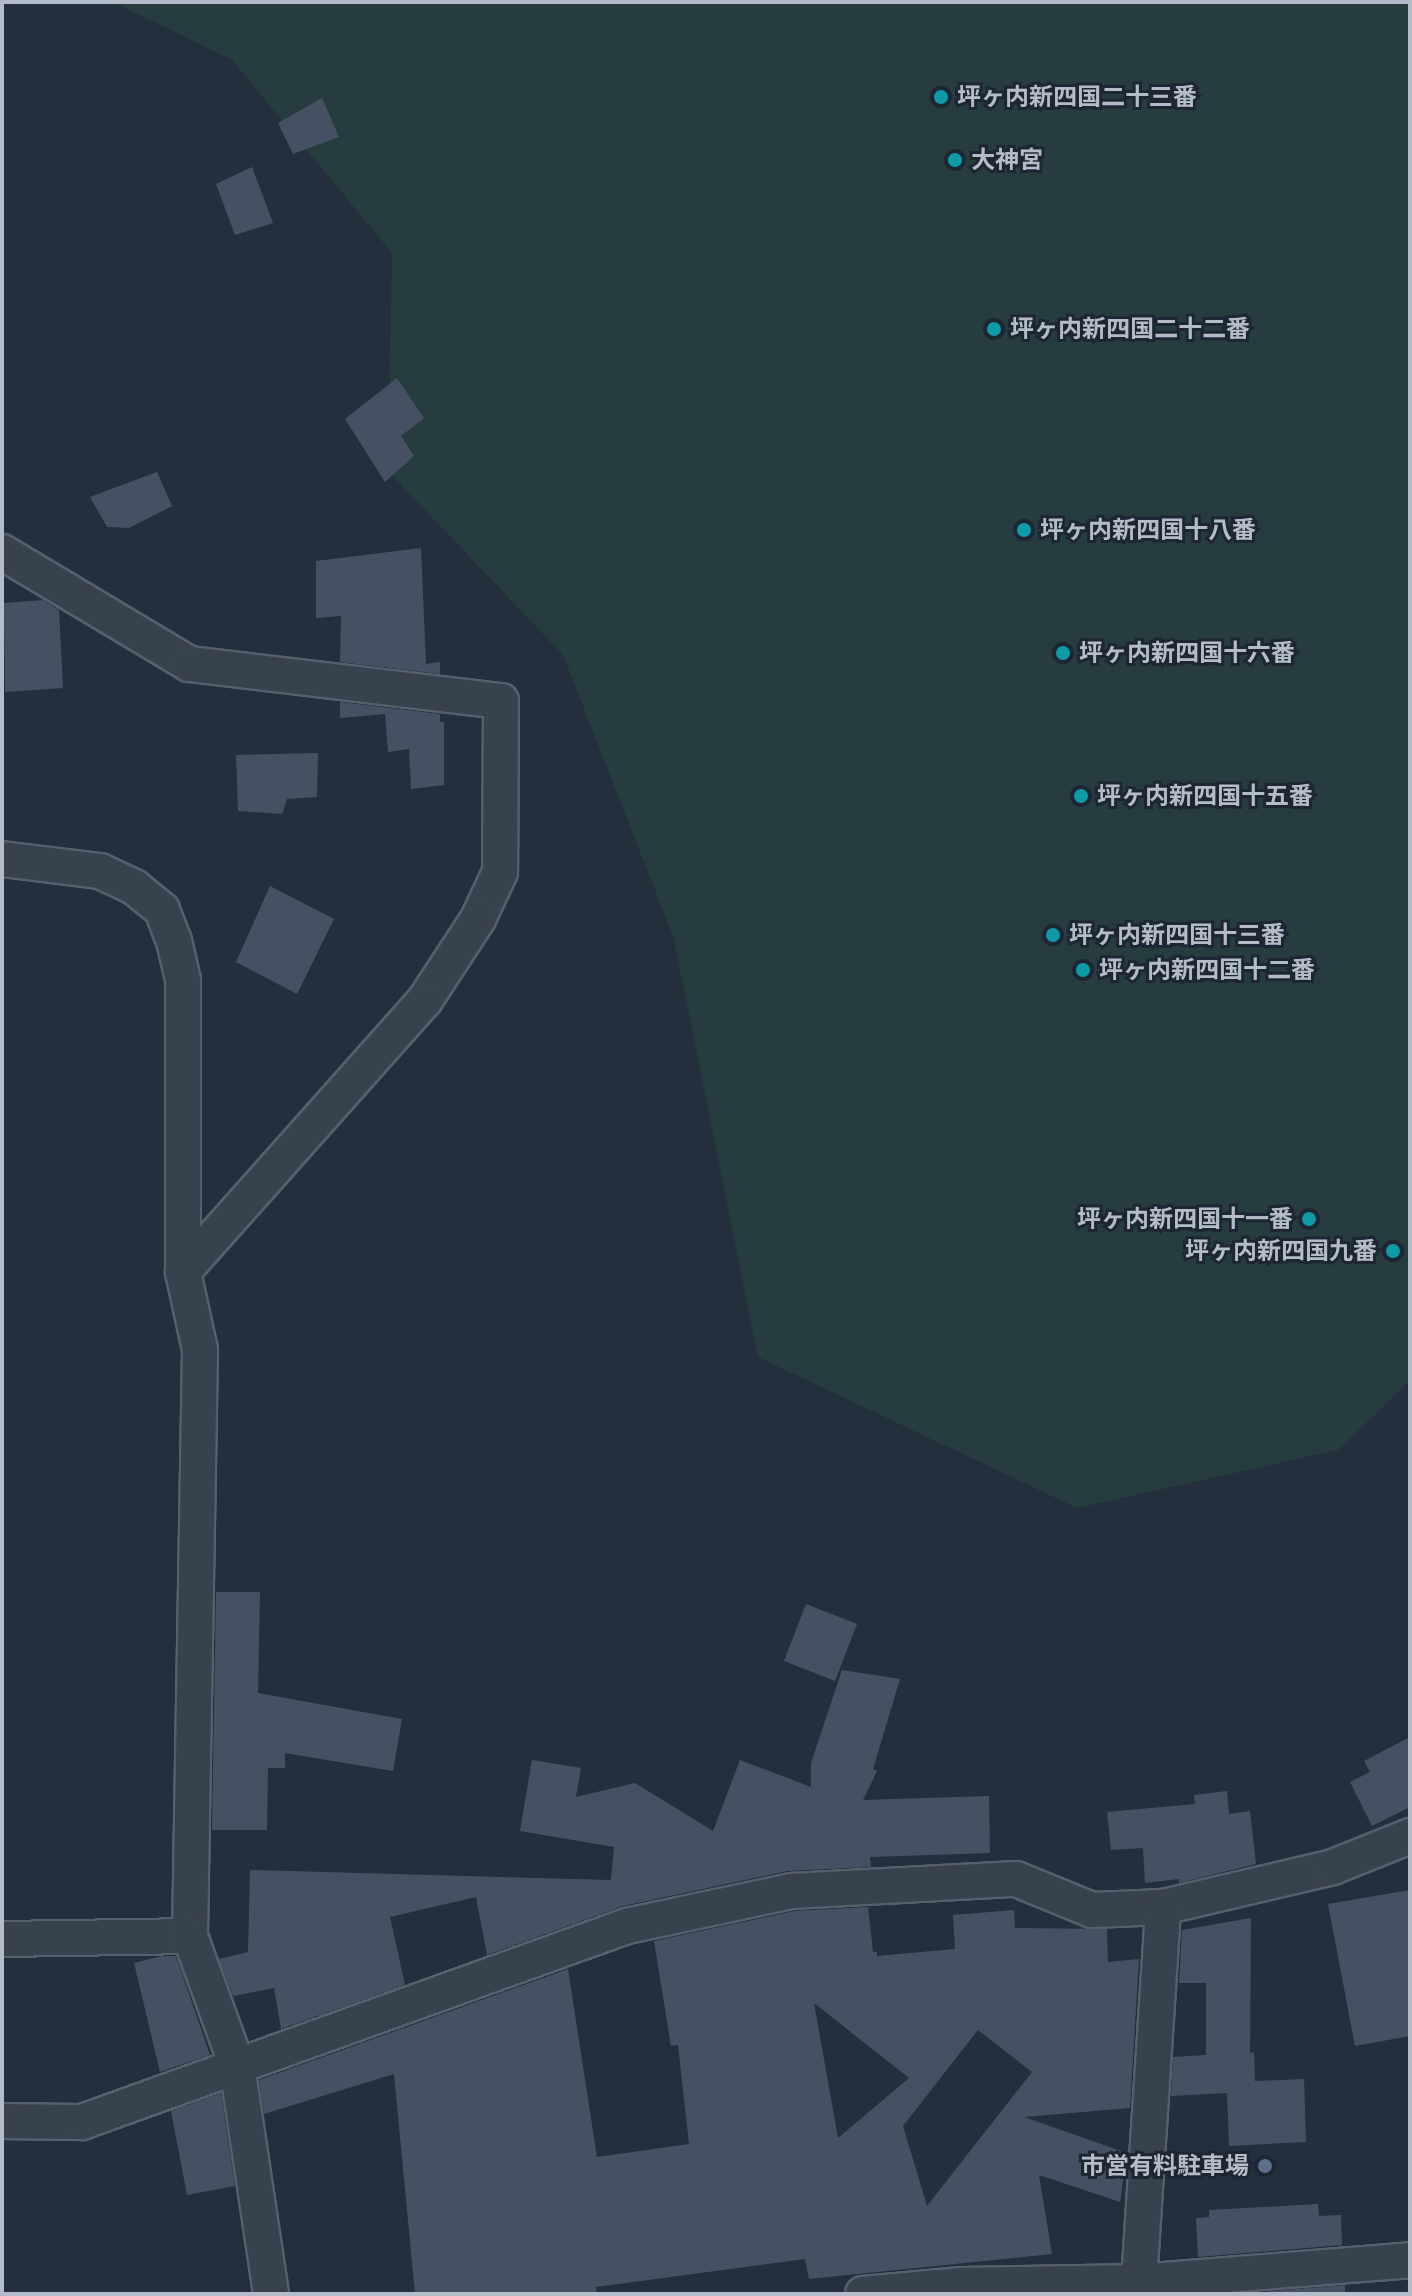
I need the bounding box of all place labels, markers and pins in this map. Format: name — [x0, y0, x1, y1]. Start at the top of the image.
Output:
place label: 坪ヶ内新四国二十三番 — [957, 83, 1197, 111]
marker: 坪ヶ内新四国二十三番 — [932, 88, 950, 106]
place label: 大神宮 — [971, 146, 1043, 174]
marker: 大神宮 — [946, 151, 964, 169]
place label: 坪ヶ内新四国二十二番 — [1010, 315, 1250, 343]
marker: 坪ヶ内新四国二十二番 — [985, 320, 1003, 338]
place label: 坪ヶ内新四国十八番 — [1040, 516, 1256, 544]
marker: 坪ヶ内新四国十八番 — [1015, 521, 1033, 539]
place label: 坪ヶ内新四国十六番 — [1079, 639, 1295, 667]
marker: 坪ヶ内新四国十六番 — [1054, 644, 1072, 662]
place label: 坪ヶ内新四国十五番 — [1097, 782, 1313, 810]
marker: 坪ヶ内新四国十五番 — [1072, 787, 1090, 805]
place label: 坪ヶ内新四国十三番 — [1069, 921, 1285, 949]
marker: 坪ヶ内新四国十三番 — [1044, 926, 1062, 944]
place label: 坪ヶ内新四国十二番 — [1099, 956, 1315, 984]
marker: 坪ヶ内新四国十二番 — [1074, 961, 1092, 979]
place label: 坪ヶ内新四国十一番 — [1077, 1205, 1293, 1233]
marker: 坪ヶ内新四国十一番 — [1300, 1210, 1318, 1228]
place label: 坪ヶ内新四国九番 — [1185, 1237, 1377, 1265]
marker: 坪ヶ内新四国九番 — [1384, 1242, 1402, 1260]
place label: 市営有料駐車場 — [1081, 2152, 1249, 2180]
marker: 市営有料駐車場 — [1256, 2157, 1274, 2175]

